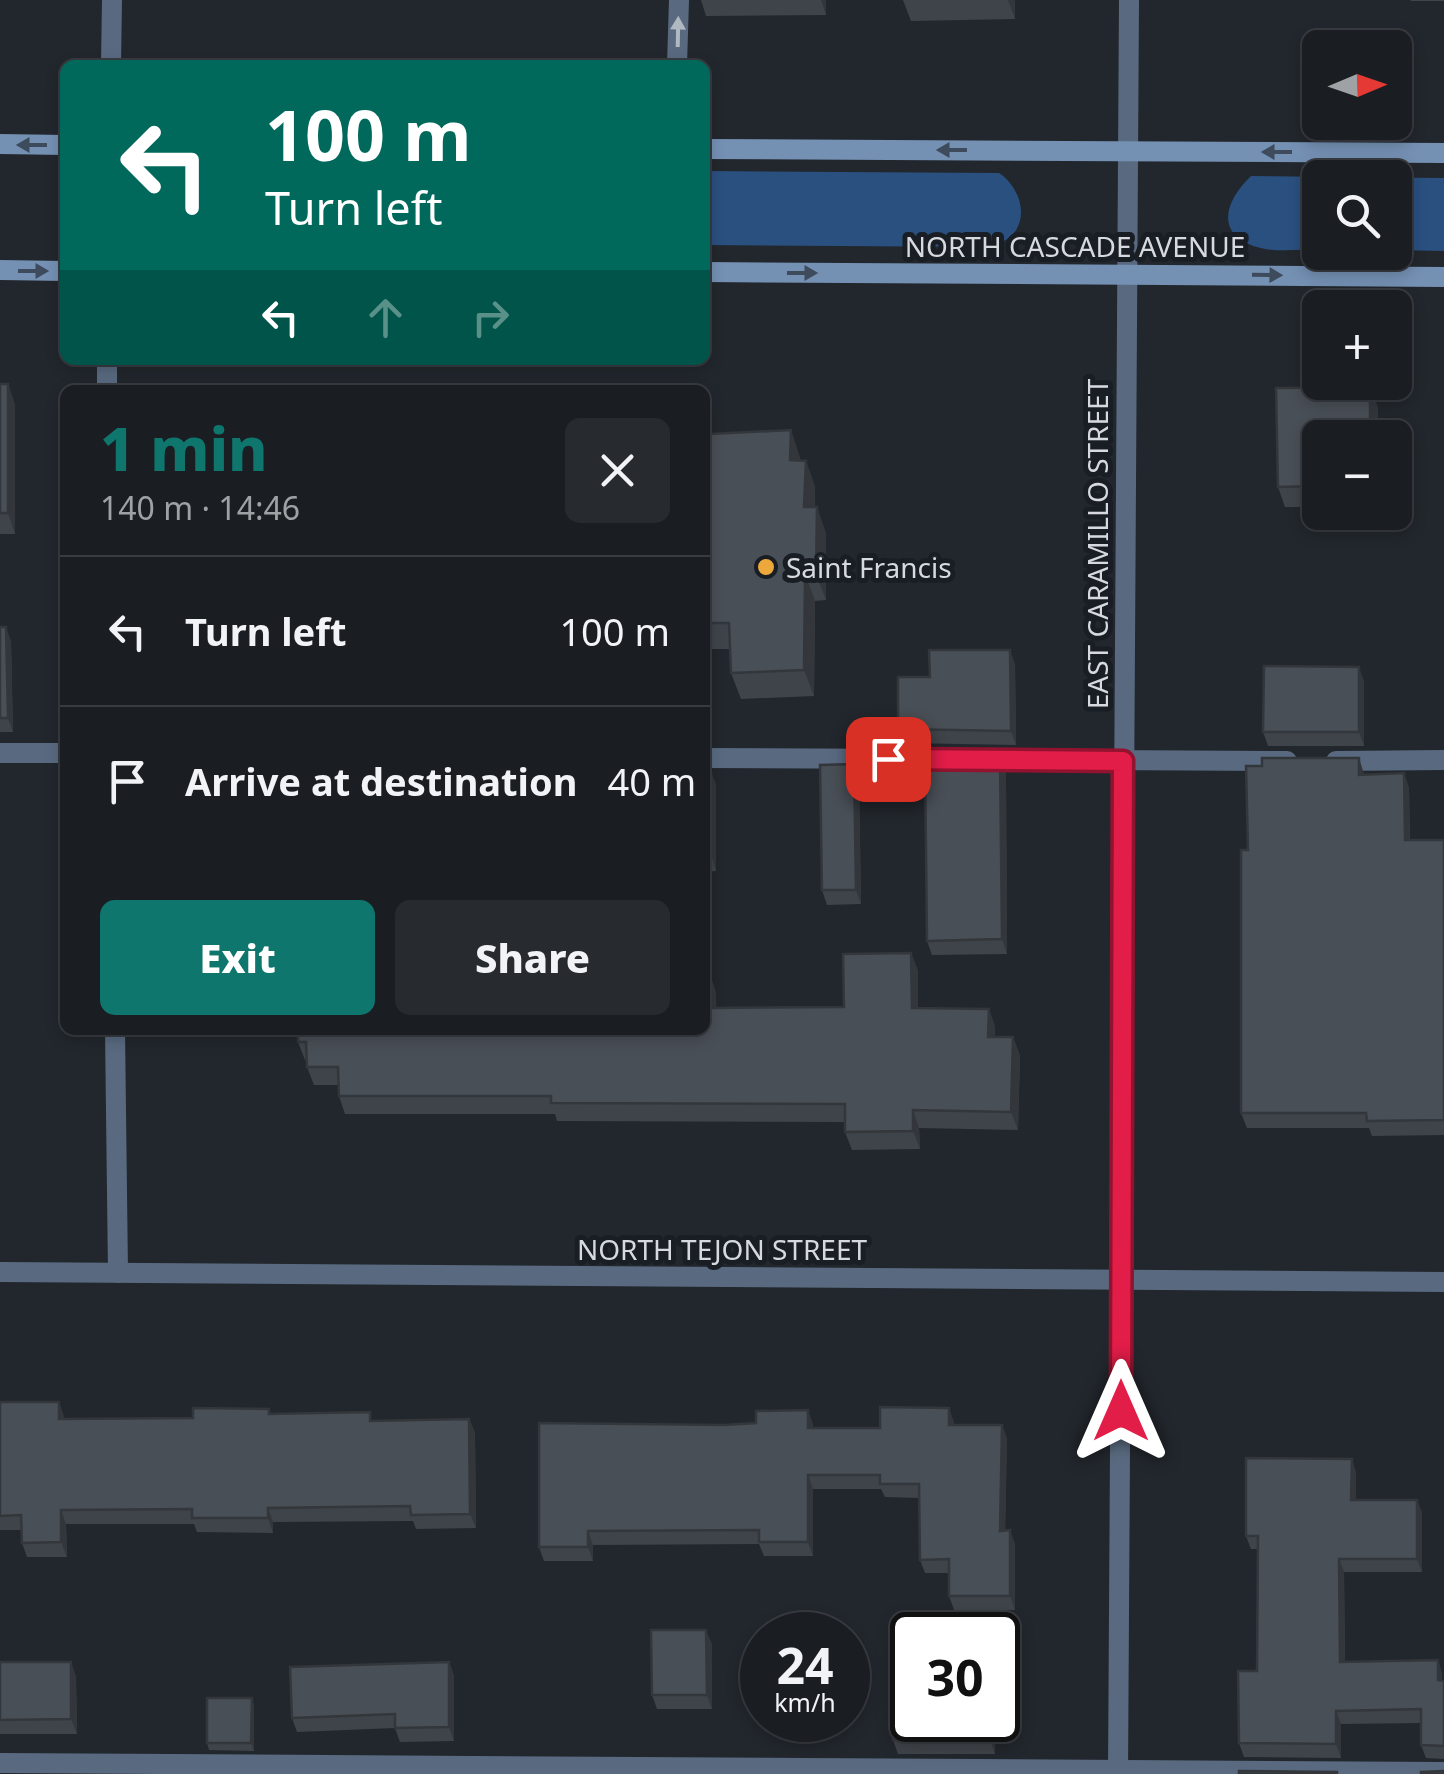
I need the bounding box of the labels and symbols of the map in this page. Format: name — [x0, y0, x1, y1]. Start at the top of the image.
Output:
one-way arrow — [671, 16, 687, 48]
north arrow — [1302, 30, 1412, 140]
one-way arrow — [16, 136, 48, 152]
one-way arrow — [935, 142, 967, 158]
one-way arrow — [1260, 144, 1292, 160]
street label: NORTH CASCADE AVENUE — [905, 227, 1245, 265]
one-way arrow — [17, 263, 49, 279]
one-way arrow — [787, 265, 819, 281]
one-way arrow — [1252, 267, 1284, 283]
street label: EAST CARAMILLO STREET — [1078, 378, 1116, 709]
place label: Saint Francis — [786, 548, 952, 586]
marker: Saint Francis — [755, 556, 777, 578]
pin — [846, 717, 931, 802]
street label: NORTH TEJON STREET — [577, 1230, 867, 1268]
position arrow — [1069, 1359, 1173, 1463]
speed limit sign: 30 — [890, 1612, 1020, 1742]

